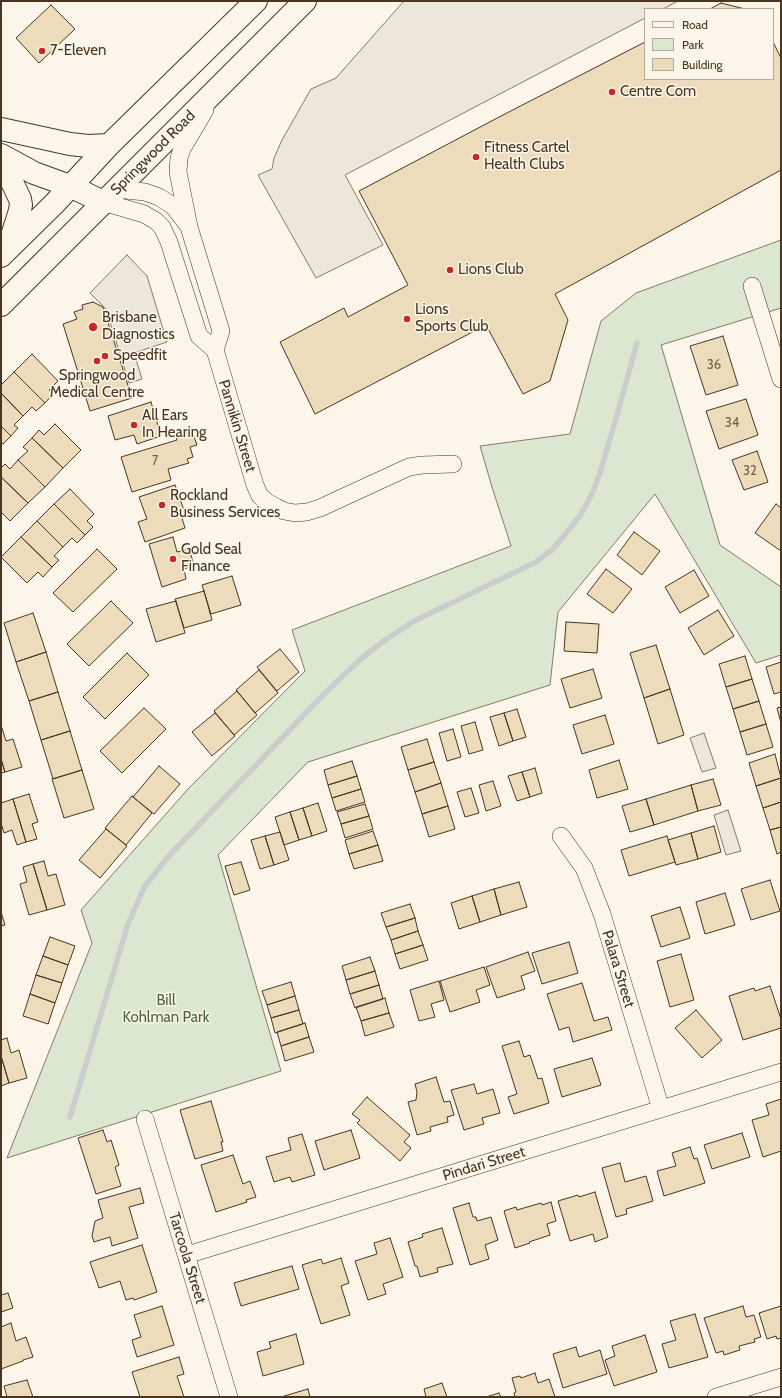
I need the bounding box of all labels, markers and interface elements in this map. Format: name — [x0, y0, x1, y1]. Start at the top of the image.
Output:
legend — [644, 8, 774, 80]
text: Road — [682, 17, 708, 32]
text: Park — [682, 37, 704, 52]
place label: 7-Eleven — [50, 42, 106, 60]
marker: 7-Eleven — [37, 46, 47, 56]
text: Building — [682, 57, 723, 72]
place label: Centre Com — [620, 83, 696, 101]
marker: Centre Com — [607, 87, 617, 97]
street label: Springwood Road — [107, 107, 199, 199]
place label: Fitness Cartel Health Clubs — [484, 139, 569, 174]
marker: Fitness Cartel Health Clubs — [471, 152, 481, 162]
place label: Lions Club — [458, 261, 524, 279]
marker: Lions Club — [445, 265, 455, 275]
place label: Lions Sports Club — [415, 301, 489, 336]
place label: Brisbane Diagnostics — [102, 309, 175, 344]
marker: Lions Sports Club — [402, 314, 412, 324]
marker: Brisbane Diagnostics — [87, 321, 99, 333]
place label: Speedfit — [113, 347, 167, 365]
marker: Speedfit — [100, 351, 110, 361]
marker: Springwood Medical Centre — [92, 356, 102, 366]
house number: 36 — [707, 357, 721, 373]
place label: Springwood Medical Centre — [50, 367, 144, 402]
street label: Pannikin Street — [214, 378, 260, 474]
place label: All Ears In Hearing — [142, 407, 206, 442]
house number: 34 — [725, 415, 739, 431]
marker: All Ears In Hearing — [129, 420, 139, 430]
house number: 7 — [152, 453, 158, 469]
house number: 32 — [743, 463, 757, 479]
place label: Rockland Business Services — [170, 487, 280, 522]
marker: Rockland Business Services — [157, 500, 167, 510]
place label: Gold Seal Finance — [181, 541, 242, 576]
marker: Gold Seal Finance — [168, 554, 178, 564]
street label: Palara Street — [598, 928, 638, 1010]
park label: Bill Kohlman Park — [122, 992, 210, 1027]
street label: Pindari Street — [441, 1143, 527, 1185]
street label: Tarcoola Street — [165, 1210, 209, 1306]

